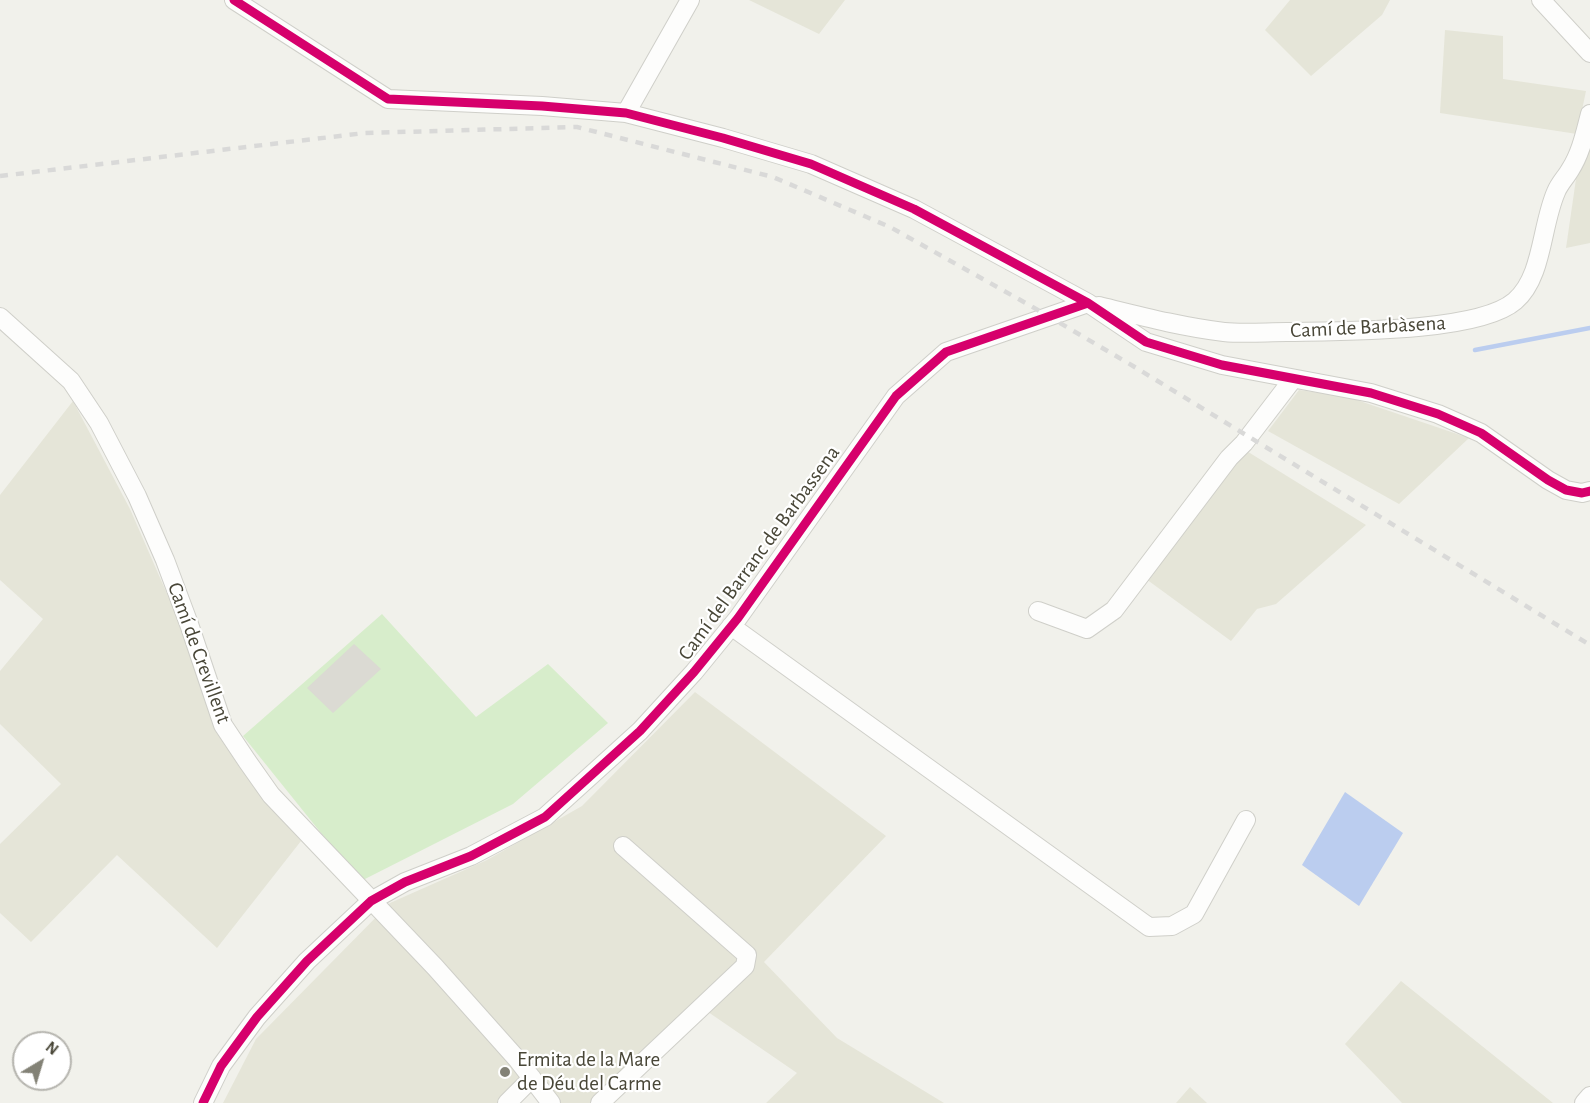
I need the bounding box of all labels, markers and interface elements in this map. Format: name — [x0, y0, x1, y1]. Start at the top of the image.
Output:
street label: Camí de Barbàsena — [1290, 310, 1446, 344]
street label: Camí del Barranc de Barbassena — [673, 441, 845, 665]
street label: Camí de Crevillent — [162, 579, 236, 727]
north arrow — [12, 1031, 72, 1091]
text: N — [43, 1039, 61, 1058]
place label: Ermita de la Mare de Déu del Carme — [517, 1047, 661, 1097]
marker: Ermita de la Mare de Déu del Carme — [498, 1065, 512, 1079]

